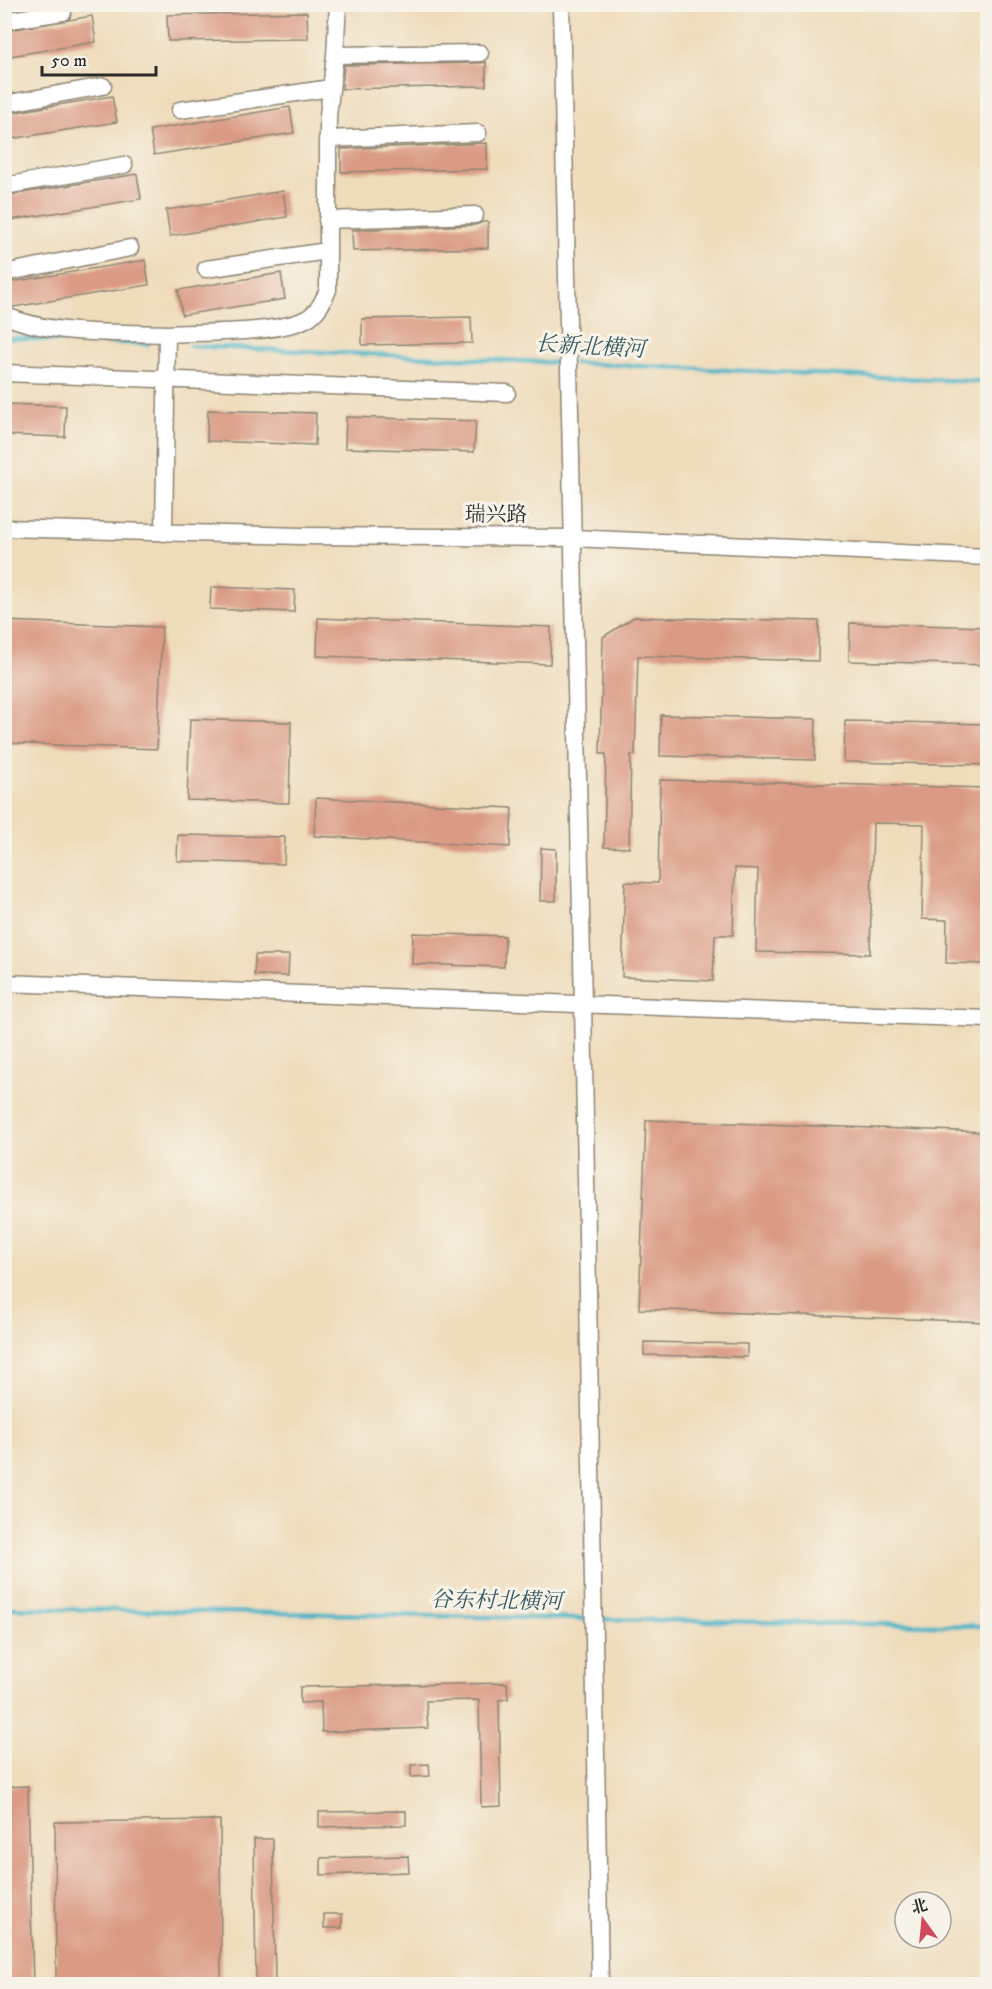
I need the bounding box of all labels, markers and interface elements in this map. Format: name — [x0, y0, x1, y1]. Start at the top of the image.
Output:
scale bar — [42, 39, 156, 77]
text: 50 m — [51, 50, 87, 72]
water label: 长新北横河 — [534, 331, 650, 364]
street label: 瑞兴路 — [465, 502, 528, 528]
water label: 谷东村北横河 — [430, 1586, 566, 1616]
north arrow — [893, 1890, 953, 1950]
text: 北 — [909, 1895, 930, 1918]

